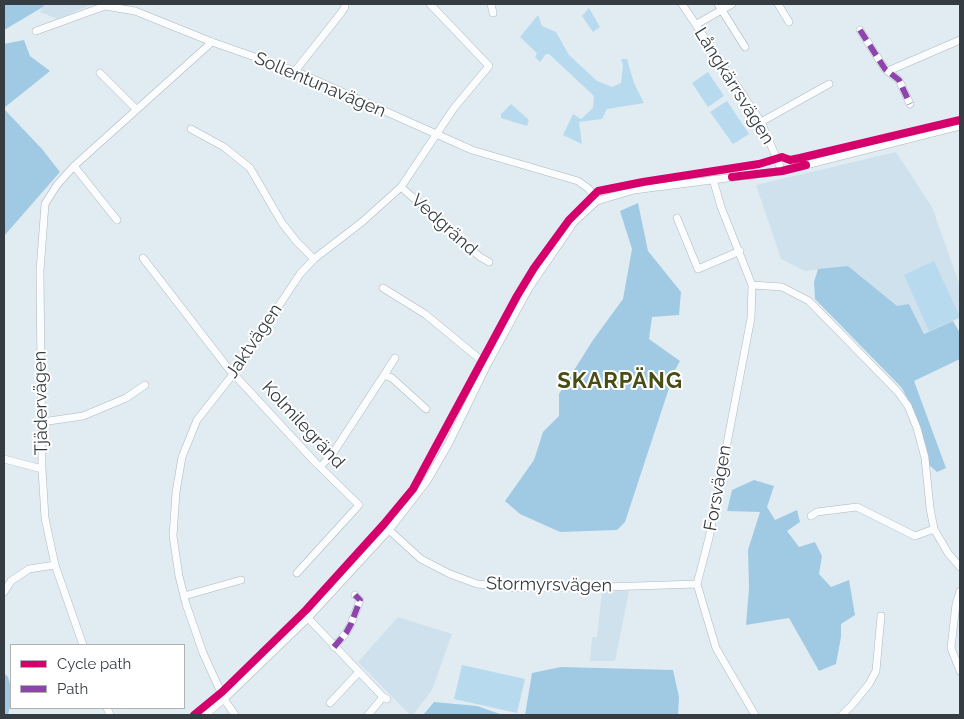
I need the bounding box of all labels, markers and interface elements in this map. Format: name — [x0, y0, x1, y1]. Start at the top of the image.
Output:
street label: Långkärrsvägen — [689, 24, 779, 148]
street label: Sollentunavägen — [251, 48, 389, 122]
street label: Vedgränd — [406, 190, 482, 260]
street label: Jaktvägen — [221, 300, 287, 382]
street label: Tjädervägen — [29, 351, 53, 455]
district label: SKARPÄNG — [556, 368, 684, 394]
street label: Kolmilegränd — [257, 377, 349, 473]
street label: Forsvägen — [700, 443, 736, 533]
street label: Stormyrsvägen — [486, 573, 612, 597]
legend — [10, 644, 185, 709]
text: Cycle path — [57, 655, 131, 673]
text: Path — [57, 680, 88, 698]

